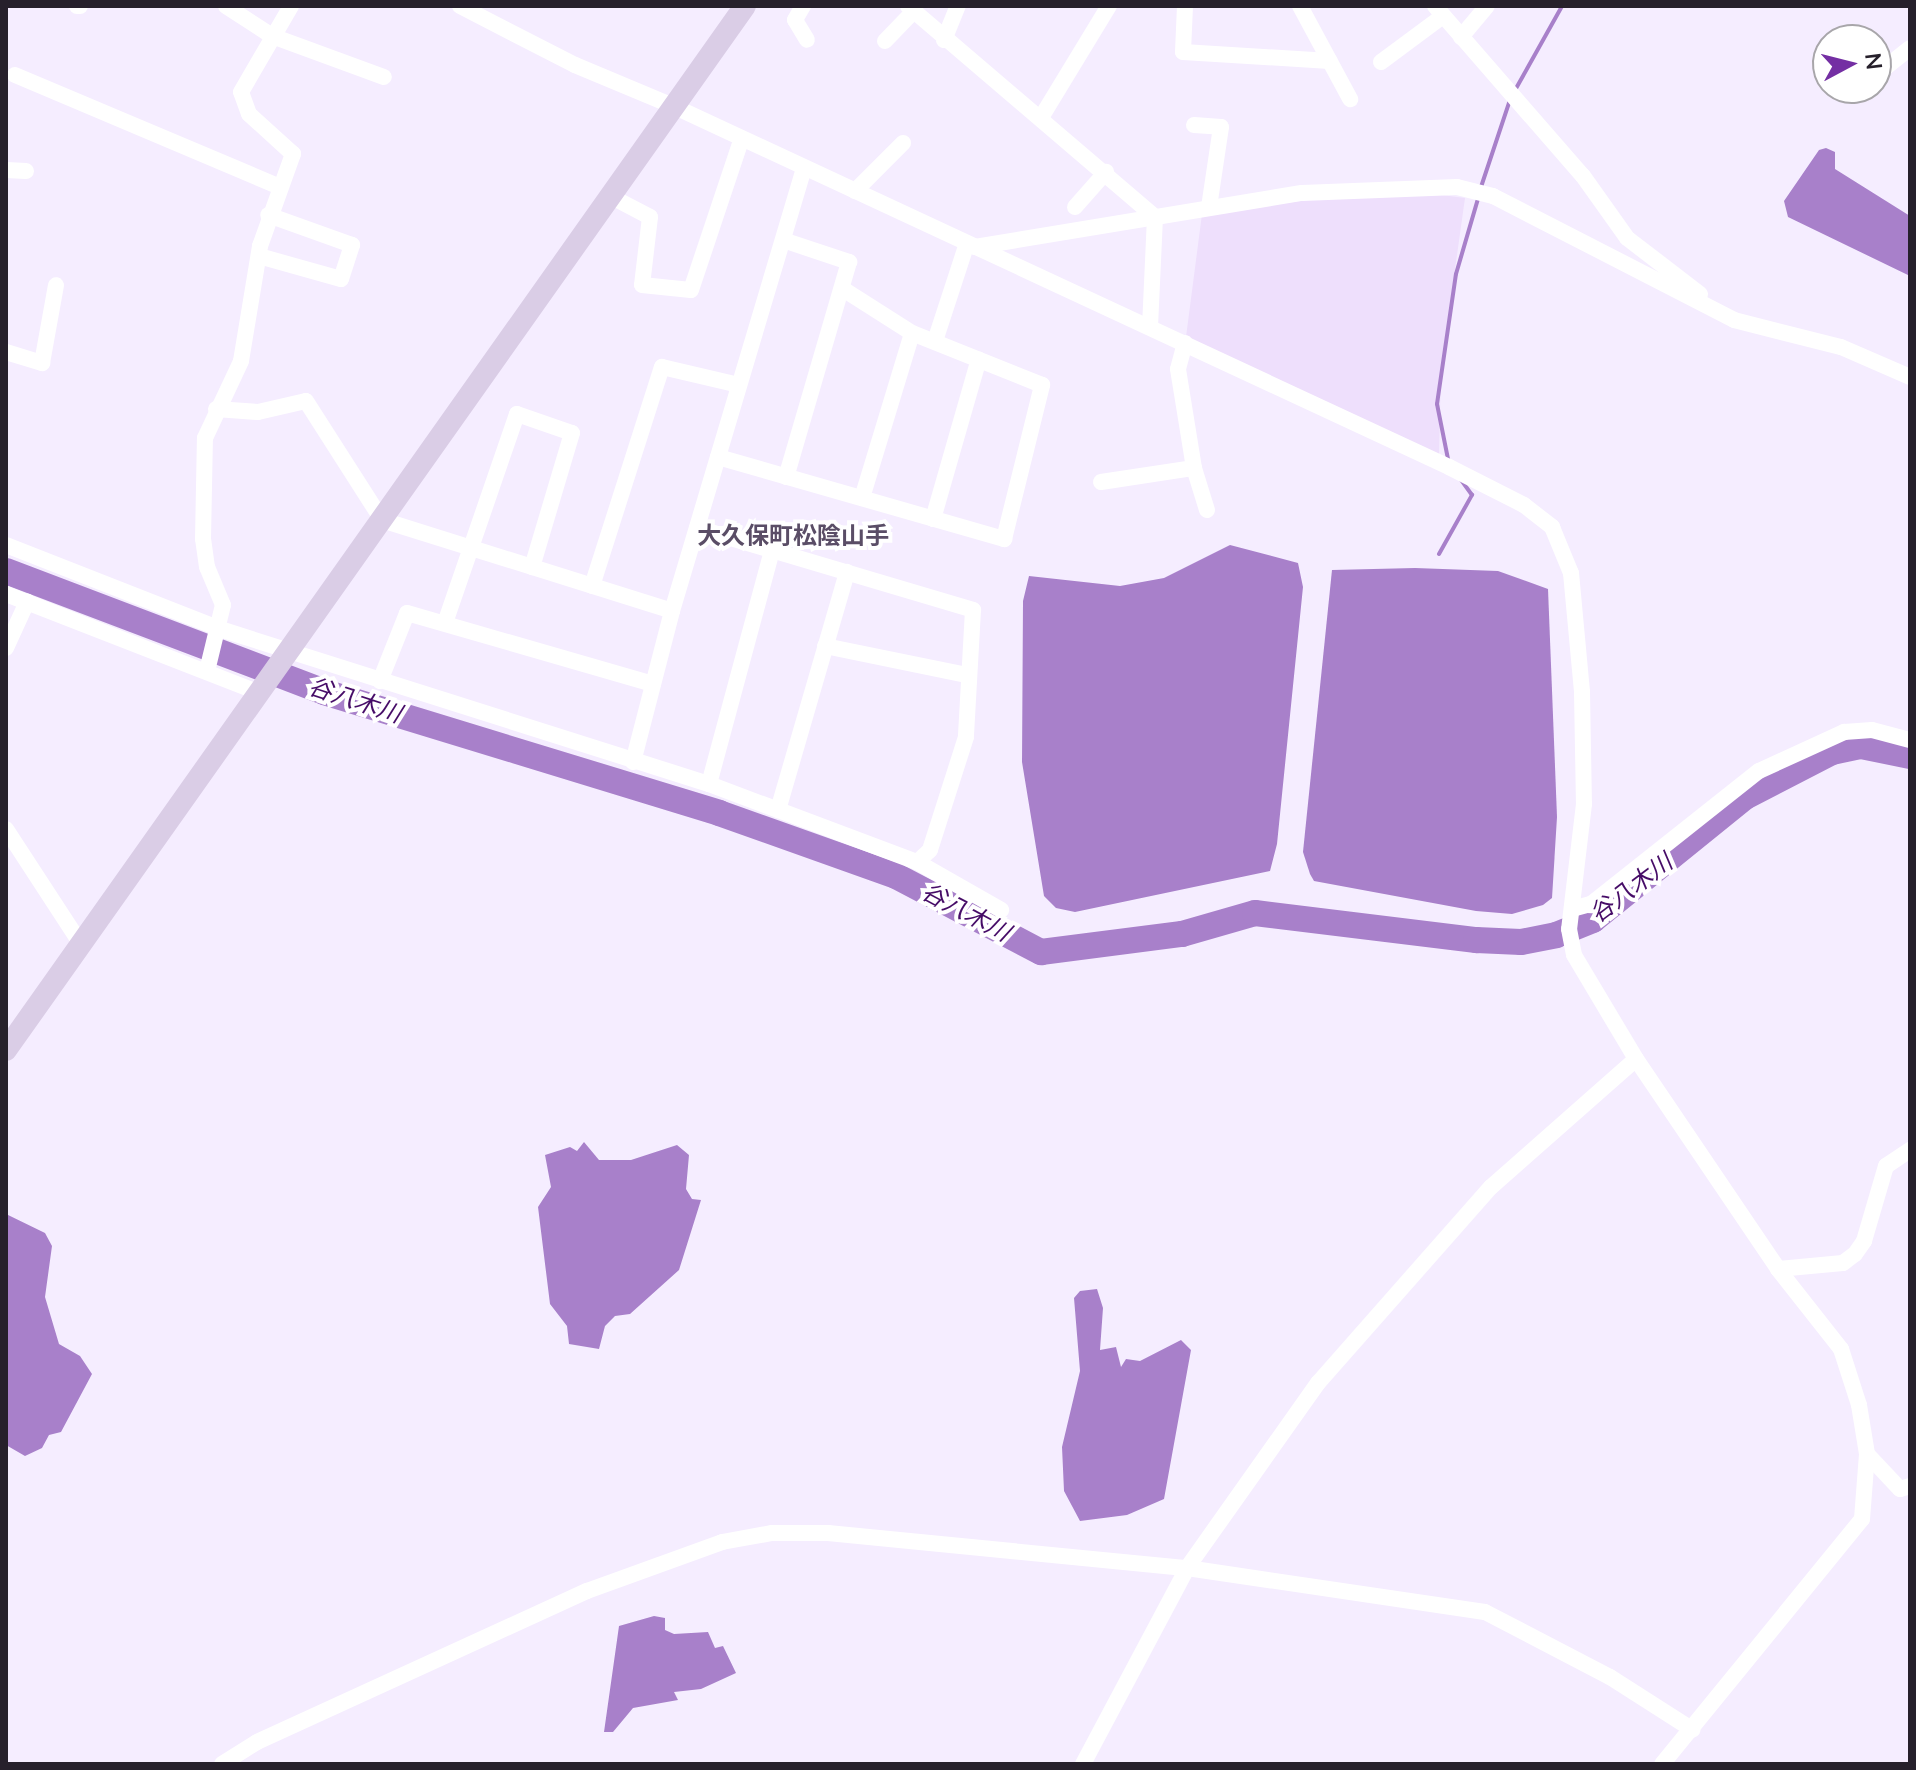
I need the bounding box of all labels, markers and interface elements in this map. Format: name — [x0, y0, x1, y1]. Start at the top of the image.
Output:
north arrow — [1812, 24, 1892, 104]
text: N — [1859, 51, 1889, 71]
district label: 大久保町松陰山手 — [697, 522, 889, 550]
water label: 谷八木川 — [305, 671, 405, 729]
water label: 谷八木川 — [1584, 848, 1678, 928]
water label: 谷八木川 — [917, 877, 1015, 947]

